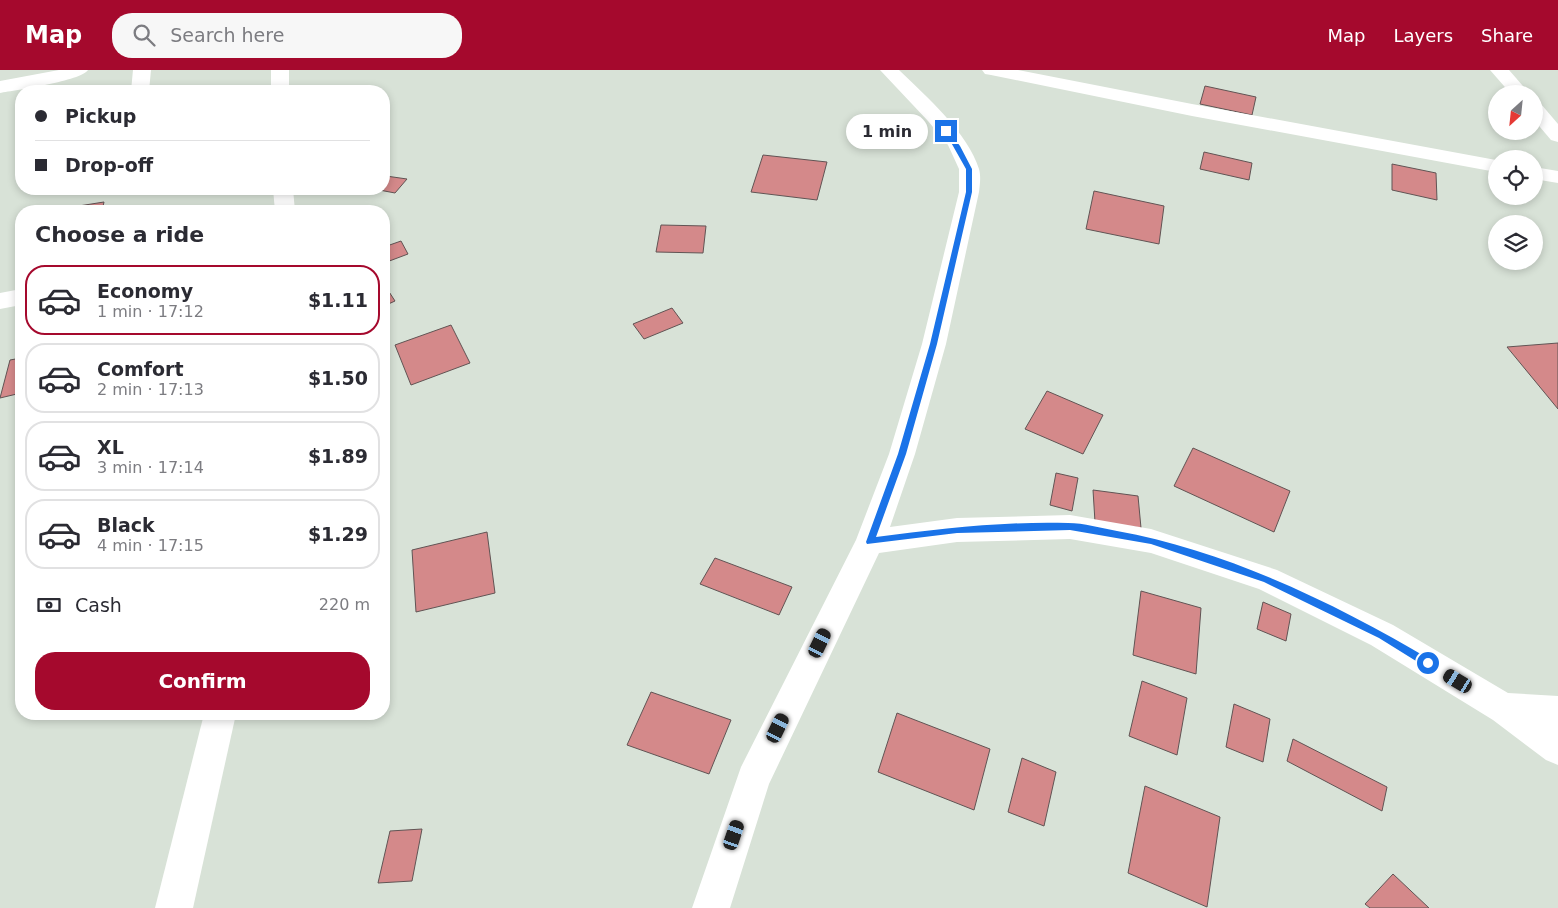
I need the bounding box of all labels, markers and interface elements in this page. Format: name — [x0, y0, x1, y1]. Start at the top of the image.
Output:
search box — [112, 13, 462, 58]
text: Map — [25, 21, 82, 49]
icon: search — [130, 21, 158, 49]
text: Search here — [170, 24, 284, 46]
text: Map — [1327, 25, 1365, 46]
text: Layers — [1393, 25, 1453, 46]
text: Share — [1481, 25, 1533, 46]
north arrow — [1488, 85, 1542, 140]
map controls — [1488, 85, 1543, 270]
text: Pickup — [65, 105, 136, 127]
callout: 1 min — [846, 114, 928, 148]
route end — [935, 120, 957, 142]
text: 1 min — [862, 122, 912, 141]
button: locate — [1488, 150, 1543, 205]
text: Drop-off — [65, 154, 153, 176]
button: layers — [1488, 215, 1543, 270]
text: Choose a ride — [35, 222, 204, 247]
icon: car — [37, 278, 82, 323]
text: Economy — [97, 280, 193, 302]
text: $1.11 — [308, 289, 368, 311]
text: 1 min · 17:12 — [97, 302, 204, 321]
icon: car — [37, 356, 82, 401]
text: Comfort — [97, 358, 184, 380]
text: $1.50 — [308, 367, 368, 389]
text: 2 min · 17:13 — [97, 380, 204, 399]
icon: car — [37, 434, 82, 479]
text: XL — [97, 436, 124, 458]
text: $1.89 — [308, 445, 368, 467]
text: 3 min · 17:14 — [97, 458, 204, 477]
icon: car — [37, 512, 82, 557]
text: Black — [97, 514, 155, 536]
text: $1.29 — [308, 523, 368, 545]
text: 4 min · 17:15 — [97, 536, 204, 555]
icon: cash — [35, 591, 63, 619]
text: Cash — [75, 594, 122, 616]
text: 220 m — [319, 595, 370, 614]
car — [806, 626, 833, 660]
button: Confirm — [35, 652, 370, 710]
route start — [1417, 652, 1439, 674]
car — [1441, 667, 1474, 695]
car — [764, 711, 791, 745]
car — [722, 818, 745, 852]

